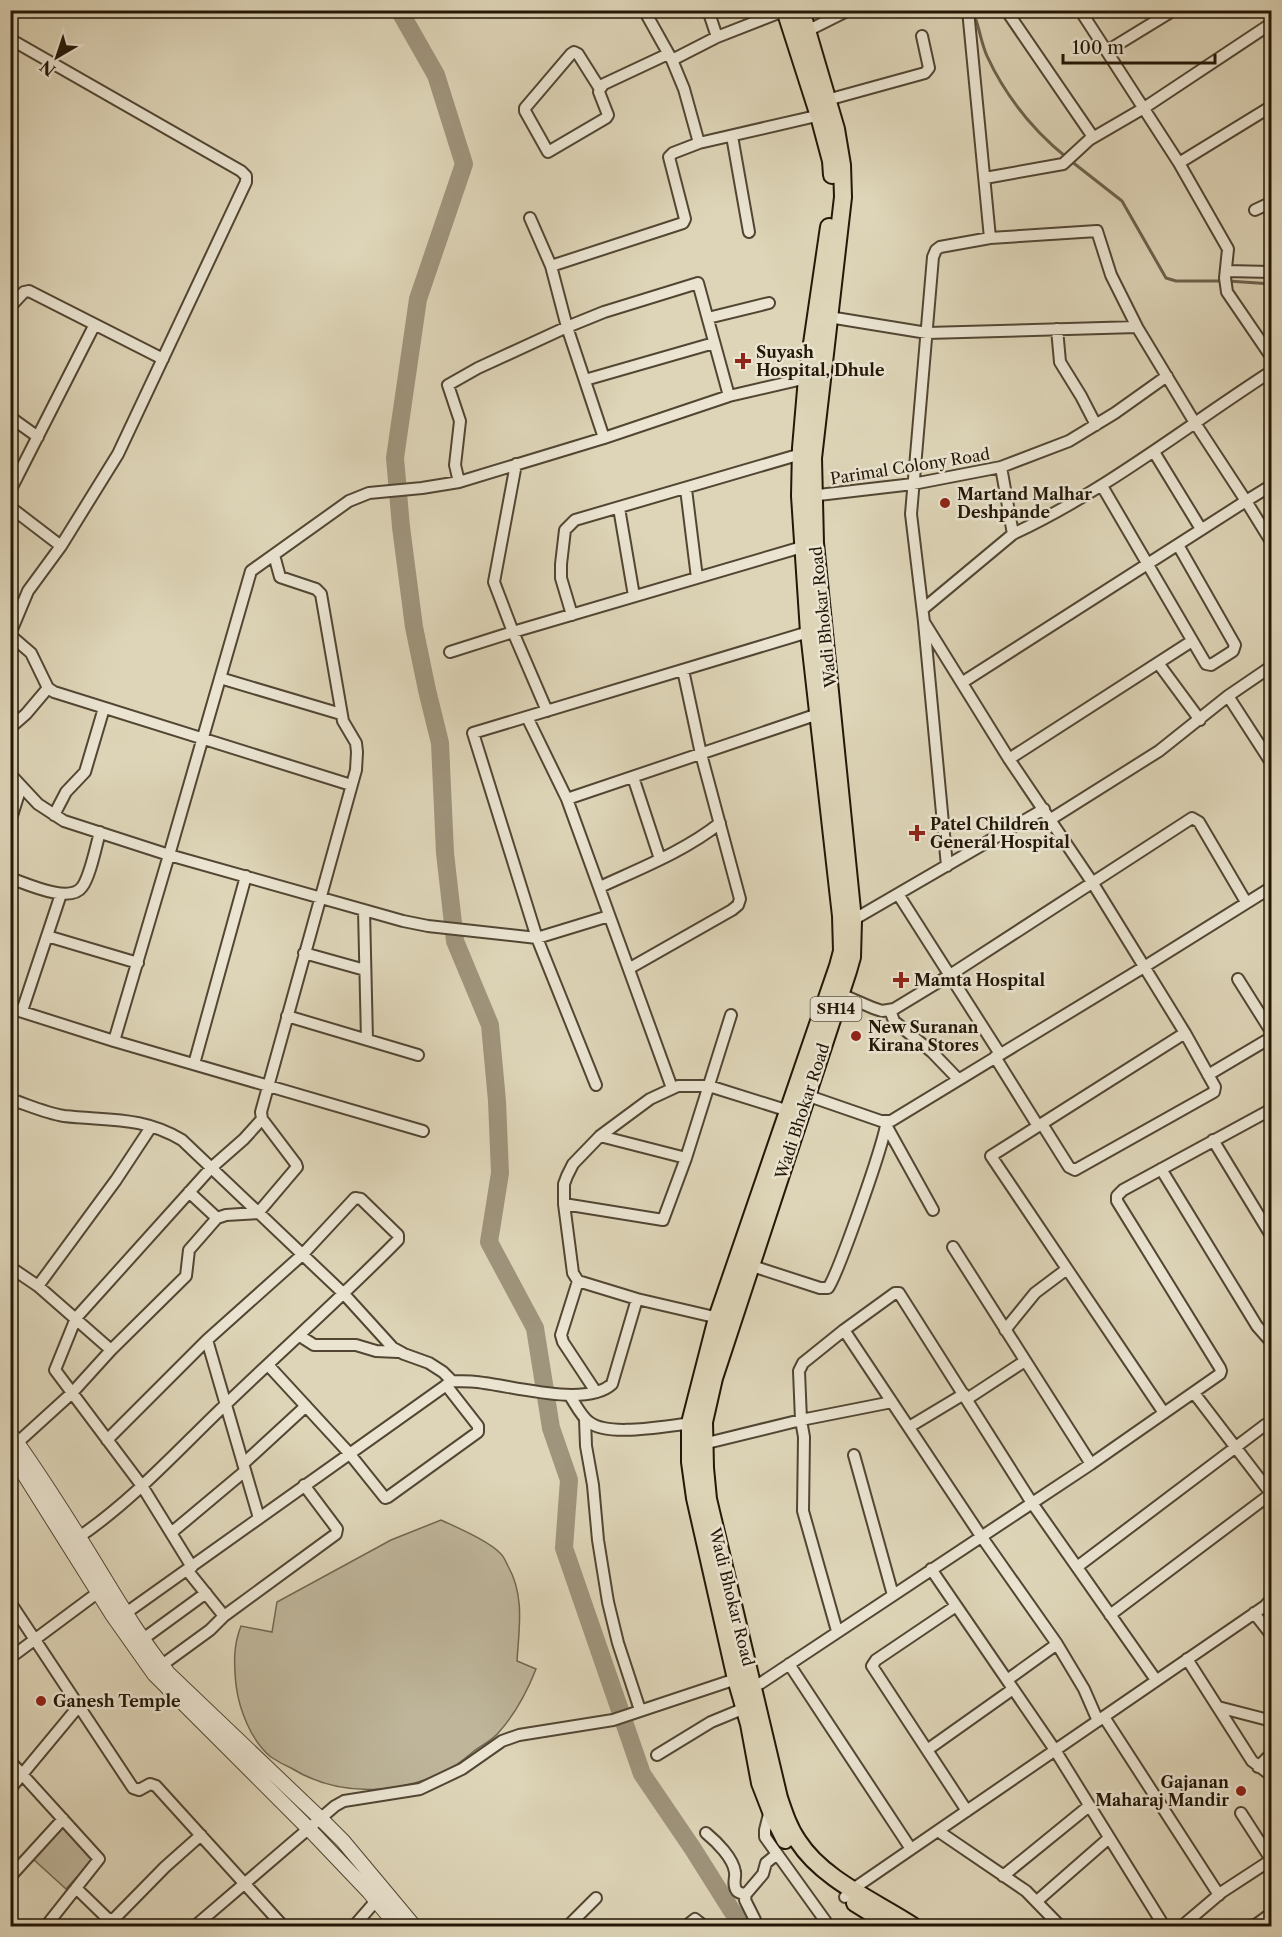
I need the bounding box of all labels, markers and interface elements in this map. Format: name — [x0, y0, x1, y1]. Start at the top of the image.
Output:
north arrow — [27, 27, 87, 87]
scale bar — [1063, 27, 1214, 65]
text: 100 m — [1072, 37, 1124, 59]
text: N — [36, 56, 59, 81]
place label: Suyash Hospital, Dhule — [756, 342, 885, 380]
marker: Suyash Hospital, Dhule — [734, 352, 752, 370]
street label: Parimal Colony Road — [829, 443, 991, 488]
place label: Martand Malhar Deshpande — [957, 484, 1092, 522]
marker: Martand Malhar Deshpande — [938, 496, 952, 510]
street label: Wadi Bhokar Road — [806, 545, 840, 690]
place label: Patel Children General Hospital — [930, 814, 1070, 852]
marker: Patel Children General Hospital — [908, 824, 926, 842]
place label: Mamta Hospital — [914, 970, 1045, 990]
marker: Mamta Hospital — [892, 971, 910, 989]
road number: SH14 — [810, 997, 862, 1021]
place label: New Suranan Kirana Stores — [868, 1017, 979, 1055]
marker: New Suranan Kirana Stores — [849, 1029, 863, 1043]
street label: Wadi Bhokar Road — [770, 1040, 834, 1183]
street label: Wadi Bhokar Road — [705, 1525, 759, 1669]
place label: Ganesh Temple — [53, 1691, 181, 1711]
marker: Ganesh Temple — [34, 1694, 48, 1708]
place label: Gajanan Maharaj Mandir — [1095, 1772, 1229, 1810]
marker: Gajanan Maharaj Mandir — [1234, 1784, 1248, 1798]

